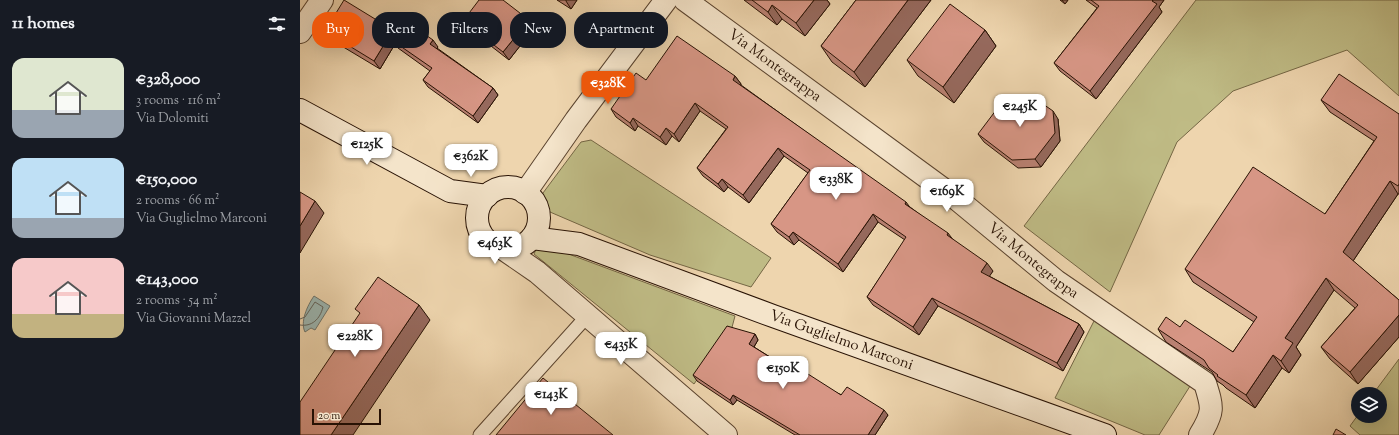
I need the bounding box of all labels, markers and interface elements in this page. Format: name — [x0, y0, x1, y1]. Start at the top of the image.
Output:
text: 11 homes — [12, 12, 75, 36]
chip: Buy — [312, 12, 364, 48]
chip: Rent — [372, 12, 429, 48]
chip: Filters — [437, 12, 502, 48]
chip: New — [510, 12, 566, 48]
chip: Apartment — [574, 12, 668, 48]
icon: filters — [266, 13, 288, 35]
street label: Via Montegrappa — [723, 24, 826, 107]
text: €328,000 — [136, 68, 200, 92]
pin: €328K — [580, 71, 636, 105]
icon: home — [44, 74, 92, 122]
text: €328K — [590, 75, 626, 93]
text: 3 rooms · 116 m² — [136, 92, 221, 110]
pin: €245K — [992, 94, 1048, 128]
text: €245K — [1003, 98, 1037, 116]
text: Via Dolomiti — [136, 110, 209, 128]
pin: €125K — [339, 132, 395, 166]
text: €125K — [351, 136, 383, 154]
pin: €362K — [443, 144, 499, 178]
text: €362K — [454, 148, 488, 166]
pin: €338K — [808, 167, 864, 201]
text: €150,000 — [136, 168, 197, 192]
text: €338K — [819, 171, 853, 189]
icon: home — [44, 174, 92, 222]
pin: €169K — [919, 179, 975, 213]
text: €169K — [930, 183, 964, 201]
text: 2 rooms · 66 m² — [136, 192, 219, 210]
text: Via Guglielmo Marconi — [136, 210, 267, 228]
street label: Via Montegrappa — [983, 218, 1083, 304]
pin: €463K — [467, 231, 523, 265]
text: €463K — [477, 235, 513, 253]
text: €143,000 — [136, 268, 198, 292]
icon: home — [44, 274, 92, 322]
text: 2 rooms · 54 m² — [136, 292, 218, 310]
street label: Via Guglielmo Marconi — [767, 305, 916, 376]
text: Via Giovanni Mazzel — [136, 310, 251, 328]
pin: €228K — [327, 324, 383, 358]
text: €228K — [337, 328, 373, 346]
pin: €435K — [593, 332, 649, 366]
text: €435K — [604, 336, 638, 354]
pin: €150K — [755, 356, 811, 390]
text: €150K — [766, 360, 800, 378]
pin: €143K — [523, 382, 579, 416]
text: €143K — [534, 386, 568, 404]
map controls — [1351, 387, 1387, 423]
button: layers — [1351, 387, 1387, 423]
scale bar — [312, 407, 381, 426]
text: 20 m — [318, 408, 340, 424]

